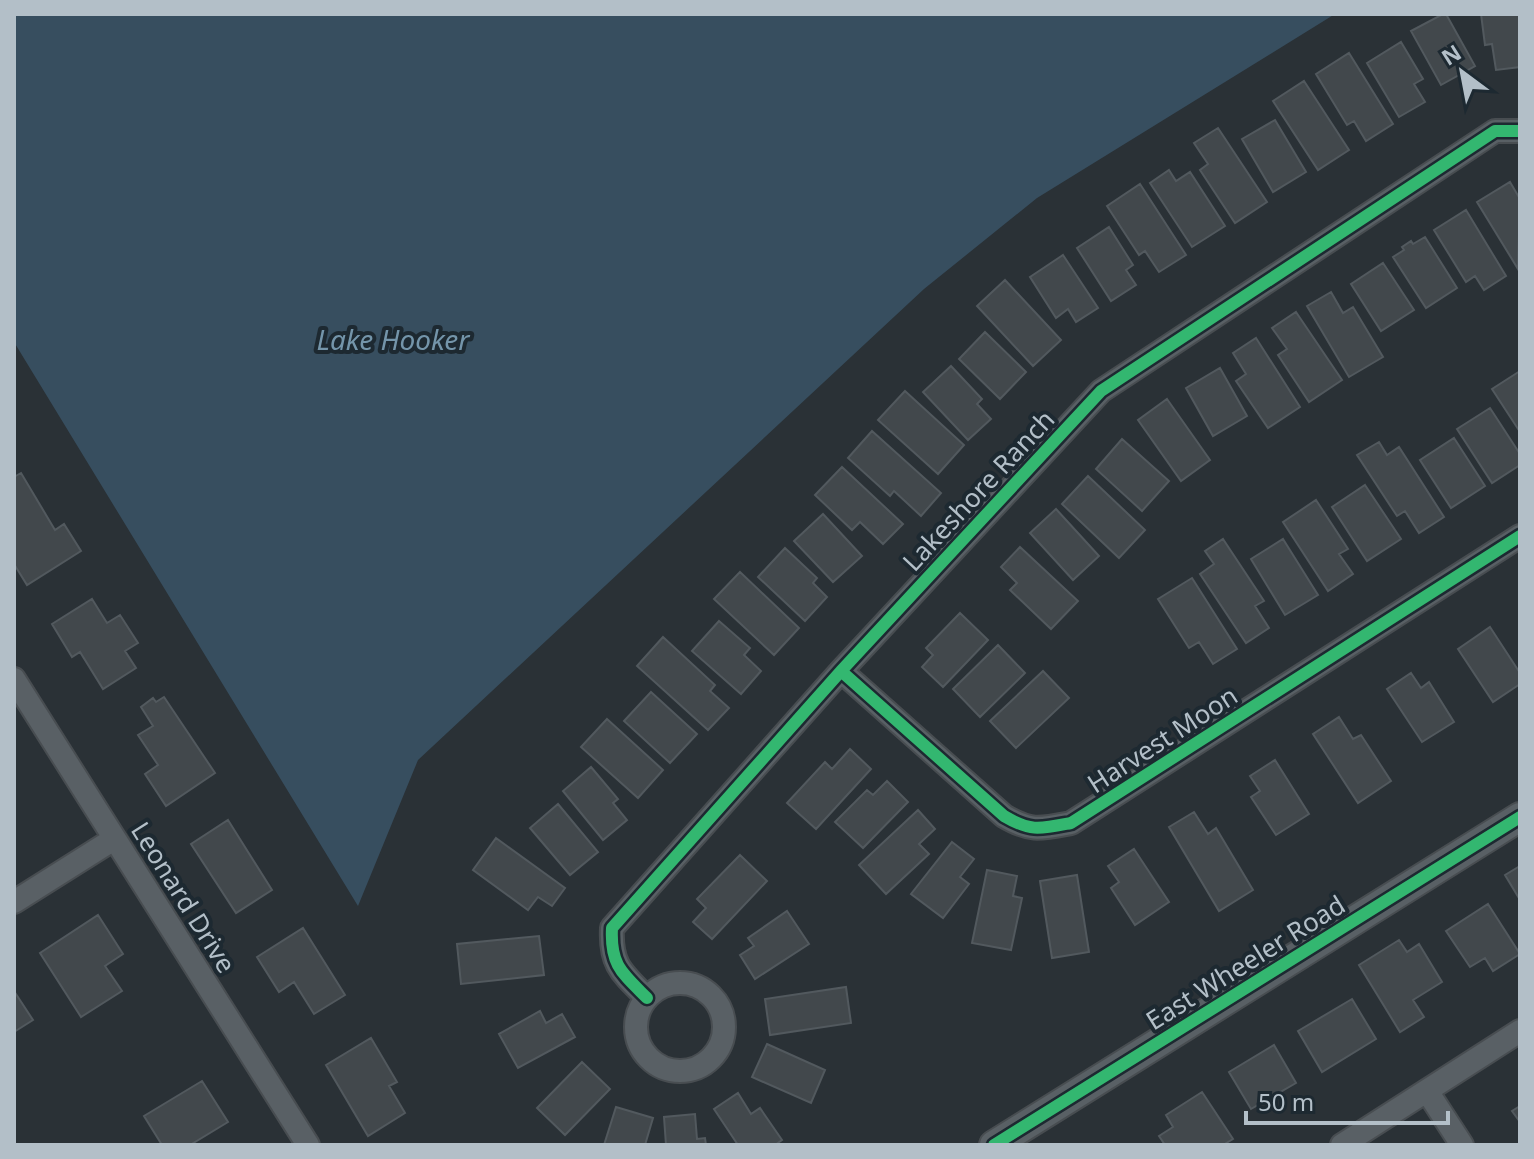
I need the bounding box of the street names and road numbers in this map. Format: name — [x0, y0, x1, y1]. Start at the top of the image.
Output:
street label: Lakeshore Ranch — [894, 402, 1062, 578]
street label: Harvest Moon — [1080, 677, 1244, 801]
street label: Leonard Drive — [123, 815, 245, 979]
street label: East Wheeler Road — [1139, 886, 1351, 1038]

